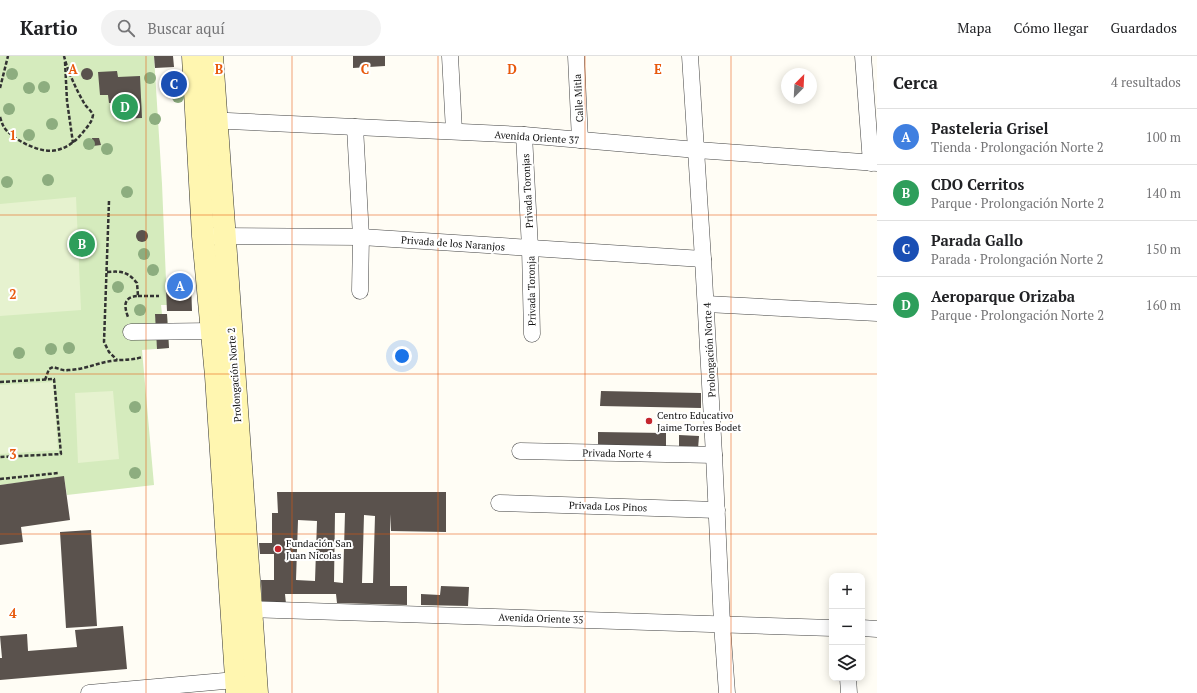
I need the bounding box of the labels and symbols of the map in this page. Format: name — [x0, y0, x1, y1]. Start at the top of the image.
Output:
text: A — [68, 60, 78, 78]
text: B — [215, 60, 223, 78]
text: C — [361, 60, 369, 78]
text: D — [507, 60, 517, 78]
text: E — [654, 60, 662, 78]
north arrow — [781, 68, 817, 104]
pin: C — [161, 69, 187, 99]
street label: Calle Mitla — [571, 73, 586, 122]
pin: D — [112, 92, 138, 122]
text: 1 — [9, 126, 17, 144]
street label: Avenida Oriente 37 — [494, 128, 580, 147]
street label: Privada Toronjas — [519, 153, 536, 229]
pin: B — [69, 229, 95, 259]
street label: Privada de los Naranjos — [401, 233, 505, 254]
street label: Privada Toronja — [524, 256, 539, 326]
pin: A — [167, 271, 193, 301]
text: 2 — [9, 285, 17, 303]
street label: Prolongación Norte 4 — [700, 302, 718, 398]
street label: Prolongación Norte 2 — [225, 327, 244, 423]
your location — [392, 346, 412, 366]
place label: Centro Educativo Jaime Torres Bodet — [657, 409, 741, 434]
marker: Centro Educativo Jaime Torres Bodet — [644, 416, 654, 426]
text: 3 — [9, 445, 17, 463]
street label: Privada Norte 4 — [582, 446, 652, 461]
street label: Privada Los Pinos — [569, 499, 647, 514]
place label: Fundación San Juan Nicolas — [286, 537, 352, 562]
marker: Fundación San Juan Nicolas — [273, 544, 283, 554]
text: 4 — [9, 604, 17, 622]
street label: Avenida Oriente 35 — [498, 611, 584, 626]

